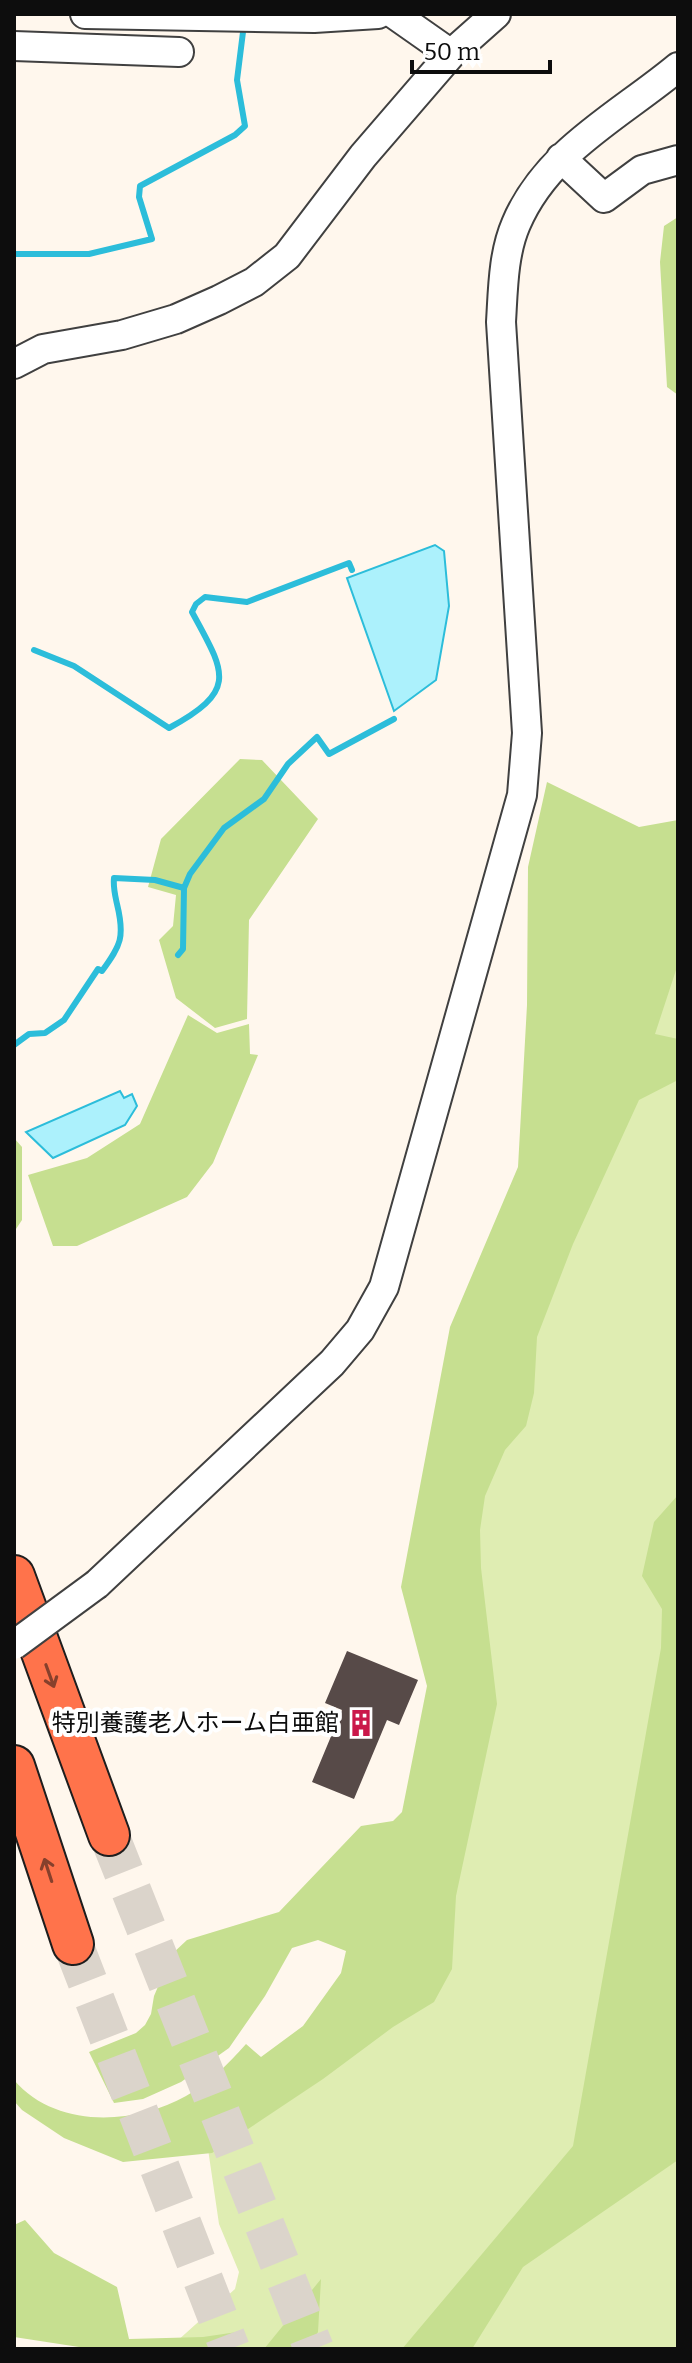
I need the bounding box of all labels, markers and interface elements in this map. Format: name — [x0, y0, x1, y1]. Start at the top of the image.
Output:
scale bar — [412, 24, 550, 74]
text: 50 m — [424, 38, 480, 66]
one-way arrow — [44, 1663, 59, 1688]
building icon: 特別養護老人ホーム白亜館 — [346, 1708, 376, 1738]
place label: 特別養護老人ホーム白亜館 — [52, 1709, 339, 1737]
one-way arrow — [40, 1858, 55, 1883]

